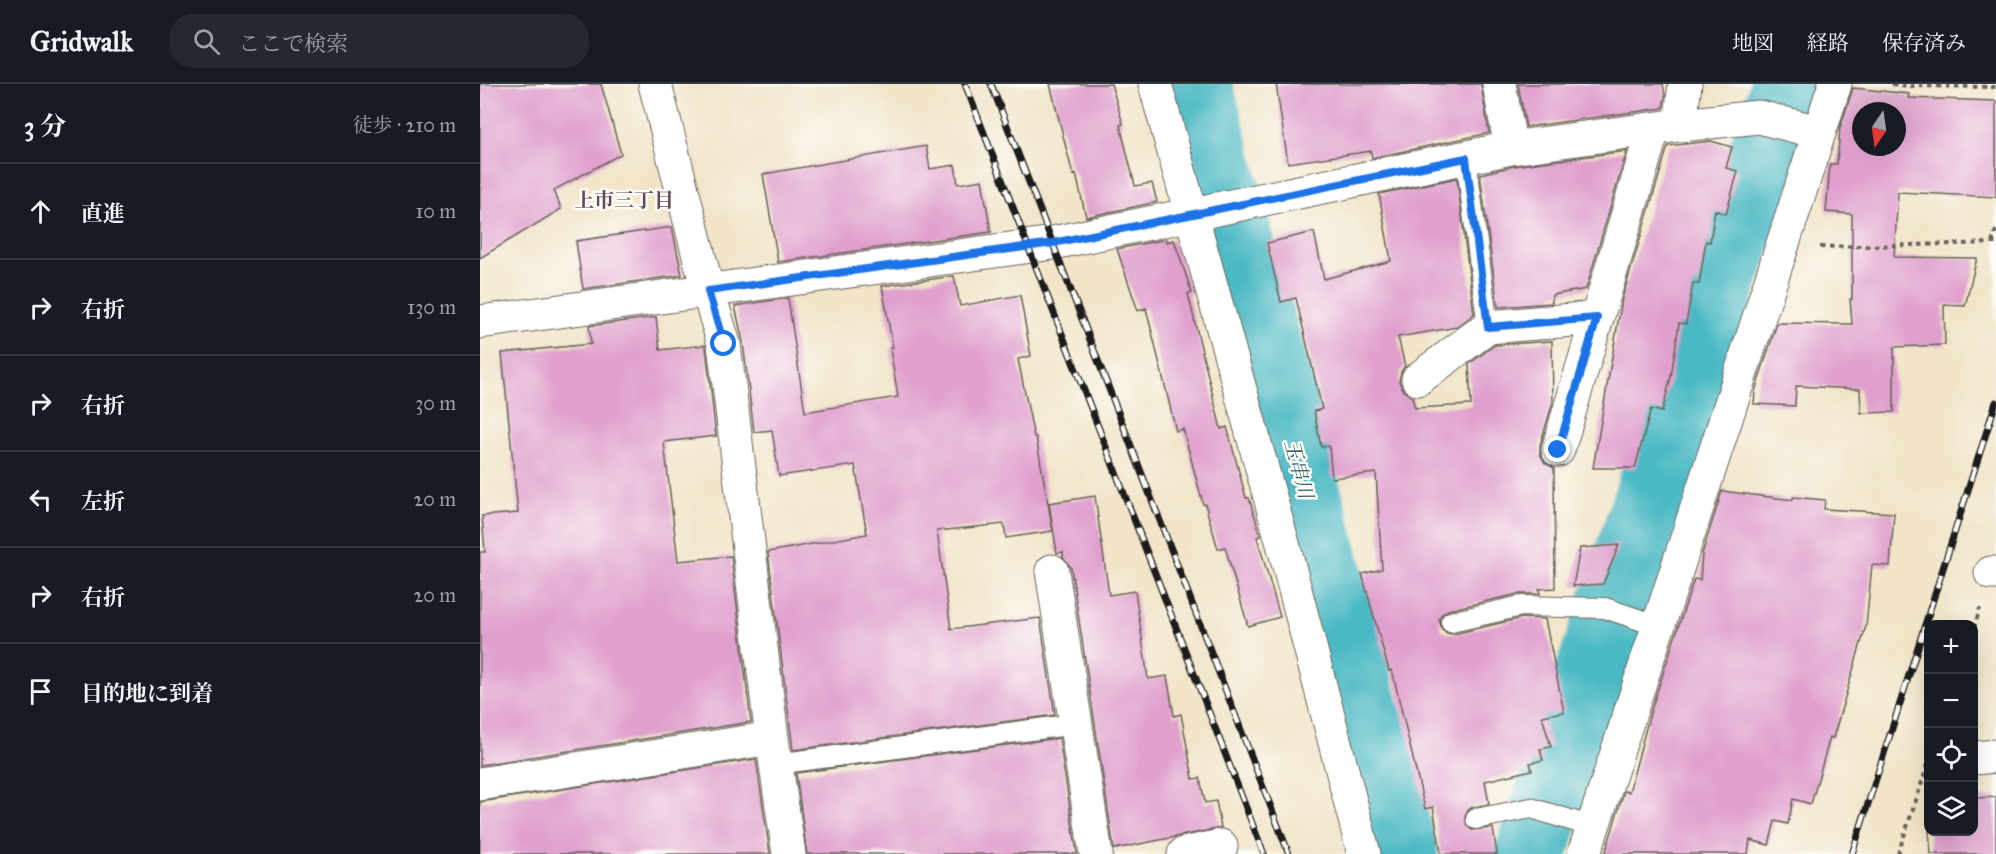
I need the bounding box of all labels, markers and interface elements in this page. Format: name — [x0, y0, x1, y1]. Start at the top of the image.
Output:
search box — [169, 14, 589, 68]
text: Gridwalk — [30, 24, 133, 59]
icon: search — [190, 25, 223, 58]
text: ここで検索 — [238, 30, 348, 57]
text: 地図 — [1732, 30, 1774, 56]
text: 経路 — [1807, 30, 1849, 56]
text: 保存済み — [1882, 30, 1966, 56]
north arrow — [1852, 102, 1906, 156]
text: 3 分 — [24, 110, 66, 142]
text: 徒歩 · 210 m — [353, 113, 456, 137]
district label: 上市三丁目 — [574, 188, 674, 212]
icon: ahead — [24, 195, 57, 228]
text: 10 m — [415, 199, 456, 223]
text: 直進 — [81, 200, 125, 227]
icon: right — [24, 291, 57, 324]
text: 130 m — [407, 295, 456, 319]
text: 右折 — [81, 296, 125, 323]
route start — [710, 330, 736, 356]
icon: right — [24, 387, 57, 420]
text: 30 m — [415, 391, 456, 415]
text: 右折 — [81, 392, 125, 419]
route end — [1544, 436, 1570, 462]
water label: 玉串川 — [1280, 437, 1319, 503]
icon: left — [24, 483, 57, 516]
text: 20 m — [413, 487, 456, 511]
text: 左折 — [81, 488, 125, 515]
icon: right — [24, 579, 57, 612]
text: 20 m — [413, 583, 456, 607]
text: 右折 — [81, 584, 125, 611]
map controls — [1924, 620, 1978, 836]
button: + — [1924, 620, 1978, 674]
button: − — [1924, 674, 1978, 728]
icon: arrive — [24, 675, 57, 708]
text: 目的地に到着 — [81, 680, 213, 707]
button: locate — [1924, 728, 1978, 782]
button: layers — [1924, 782, 1978, 836]

